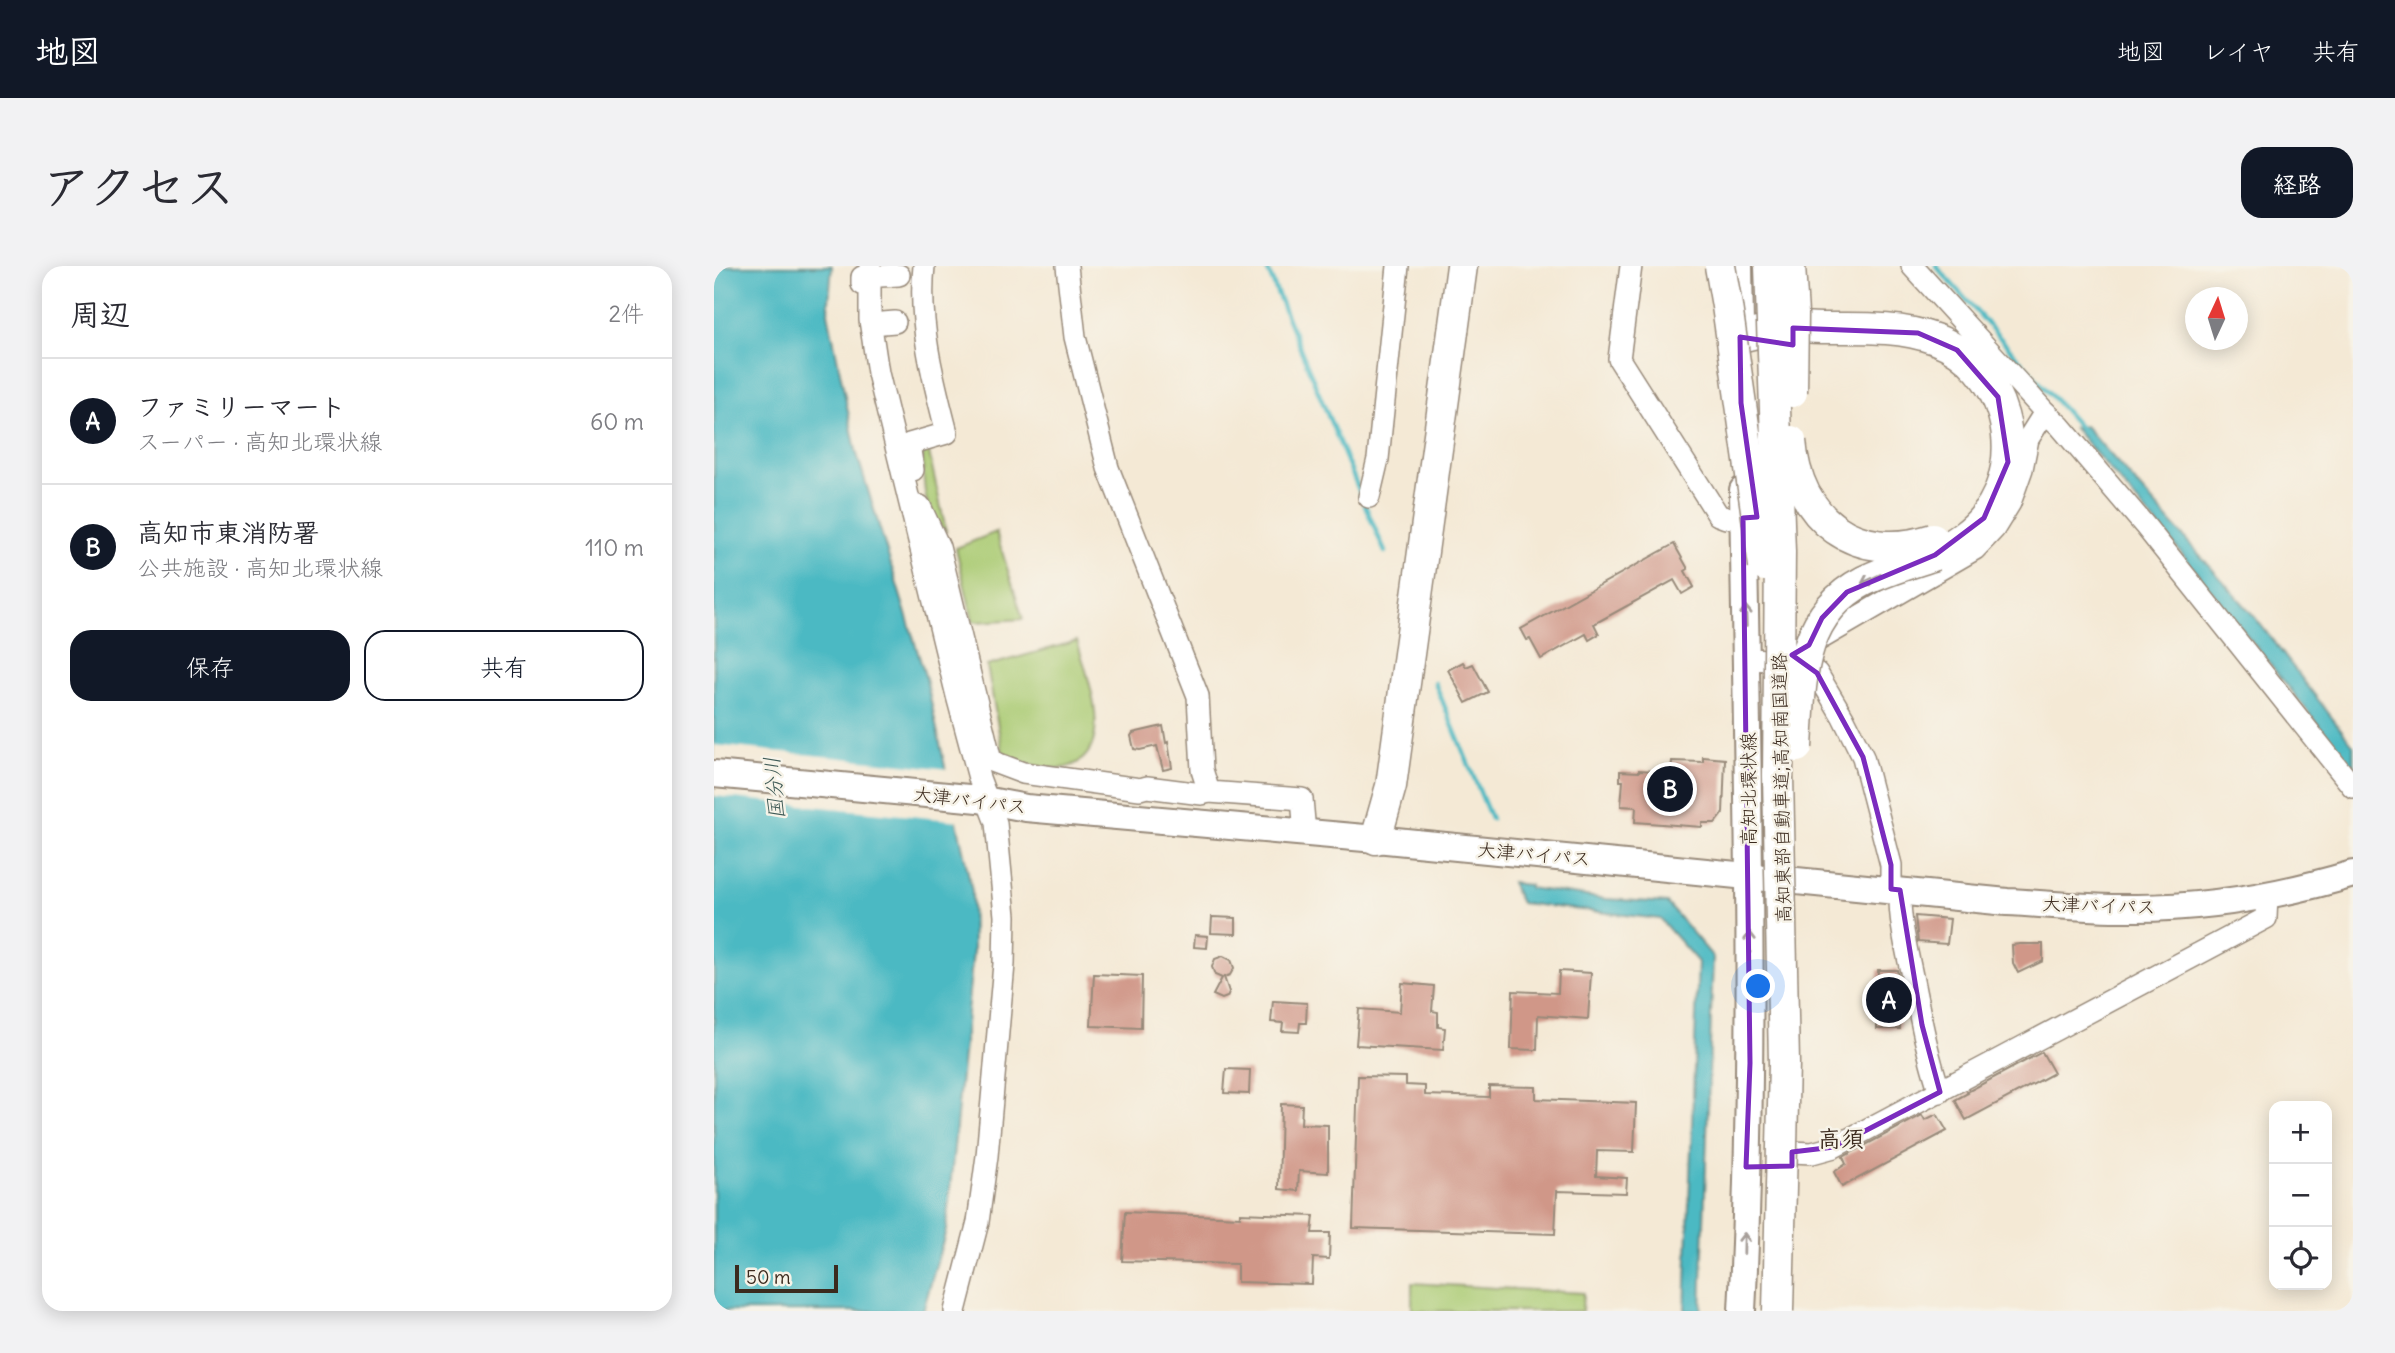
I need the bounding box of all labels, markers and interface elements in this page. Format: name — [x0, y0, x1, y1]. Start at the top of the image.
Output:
text: 地図 — [35, 30, 101, 72]
text: 地図 — [2117, 36, 2165, 66]
text: レイヤ — [2203, 36, 2274, 66]
text: 共有 — [2312, 36, 2360, 66]
button: 経路 — [2241, 147, 2353, 218]
text: アクセス — [42, 156, 235, 217]
north arrow — [2185, 287, 2248, 350]
text: 周辺 — [70, 295, 130, 333]
text: 2件 — [608, 299, 644, 328]
text: ファミリーマート — [137, 390, 346, 423]
text: A — [86, 407, 100, 436]
text: 60 m — [590, 407, 644, 436]
text: スーパー · 高知北環状線 — [137, 427, 382, 456]
text: 高知市東消防署 — [137, 516, 319, 549]
text: B — [85, 533, 101, 562]
text: 110 m — [585, 533, 644, 562]
text: 公共施設 · 高知北環状線 — [137, 553, 383, 582]
one-way arrow — [1861, 572, 1882, 586]
one-way arrow — [1739, 605, 1752, 628]
button: 保存 — [70, 630, 350, 701]
button: 共有 — [364, 630, 644, 701]
street label: 高知東部自動車道;高知南国道路 — [1767, 653, 1795, 923]
street label: 高知北環状線 — [1736, 732, 1760, 846]
water label: 国分川 — [758, 755, 790, 821]
pin: B — [1647, 763, 1693, 815]
street label: 大津バイパス — [912, 781, 1028, 819]
street label: 大津バイパス — [1476, 837, 1592, 871]
street label: 大津バイパス — [2042, 891, 2156, 919]
one-way arrow — [1743, 931, 1756, 954]
your location — [1741, 969, 1775, 1003]
pin: A — [1866, 974, 1912, 1026]
map controls — [2269, 1101, 2332, 1290]
button: + — [2269, 1101, 2332, 1164]
district label: 高須 — [1818, 1124, 1864, 1153]
button: − — [2269, 1164, 2332, 1227]
button: locate — [2269, 1227, 2332, 1290]
one-way arrow — [1738, 1232, 1751, 1255]
scale bar — [735, 1262, 838, 1294]
text: 50 m — [746, 1265, 791, 1289]

